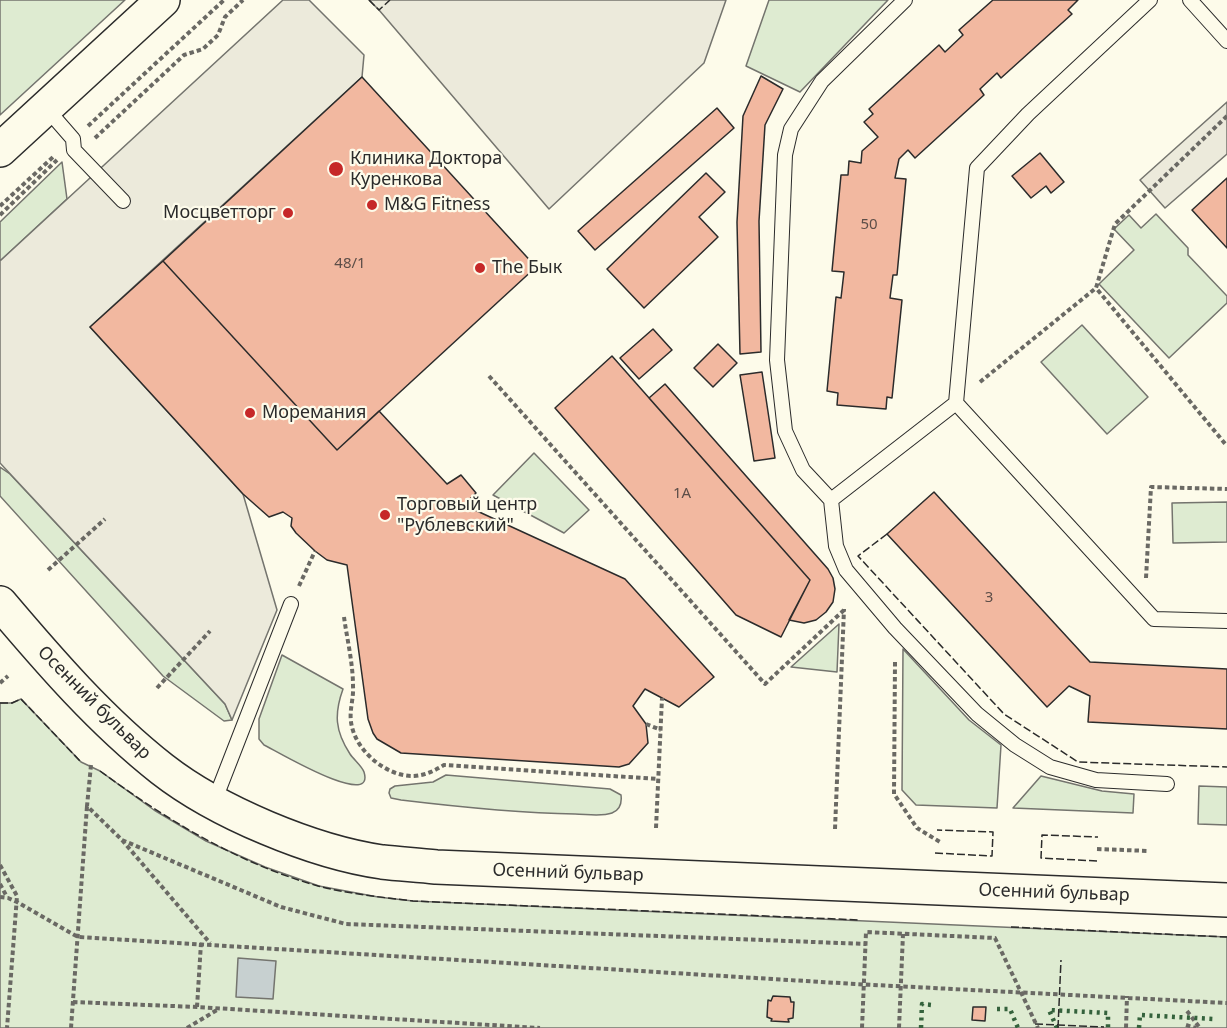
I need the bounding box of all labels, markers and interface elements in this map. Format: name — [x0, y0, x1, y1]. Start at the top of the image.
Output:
place label: Клиника Доктора Куренкова — [350, 148, 502, 190]
marker: Клиника Доктора Куренкова — [327, 160, 345, 178]
place label: M&G Fitness — [384, 194, 490, 216]
marker: M&G Fitness — [365, 198, 379, 212]
place label: Мосцветторг — [163, 202, 276, 224]
marker: Мосцветторг — [281, 206, 295, 220]
house number: 50 — [860, 216, 878, 234]
house number: 48/1 — [334, 255, 366, 273]
place label: The Бык — [492, 257, 562, 279]
marker: The Бык — [473, 261, 487, 275]
place label: Моремания — [262, 402, 366, 424]
marker: Моремания — [243, 406, 257, 420]
house number: 1А — [673, 485, 691, 503]
place label: Торговый центр "Рублевский" — [397, 494, 537, 536]
marker: Торговый центр "Рублевский" — [378, 508, 392, 522]
house number: 3 — [985, 589, 993, 607]
street label: Осенний бульвар — [33, 642, 155, 764]
street label: Осенний бульвар — [492, 860, 644, 886]
street label: Осенний бульвар — [978, 880, 1130, 906]

